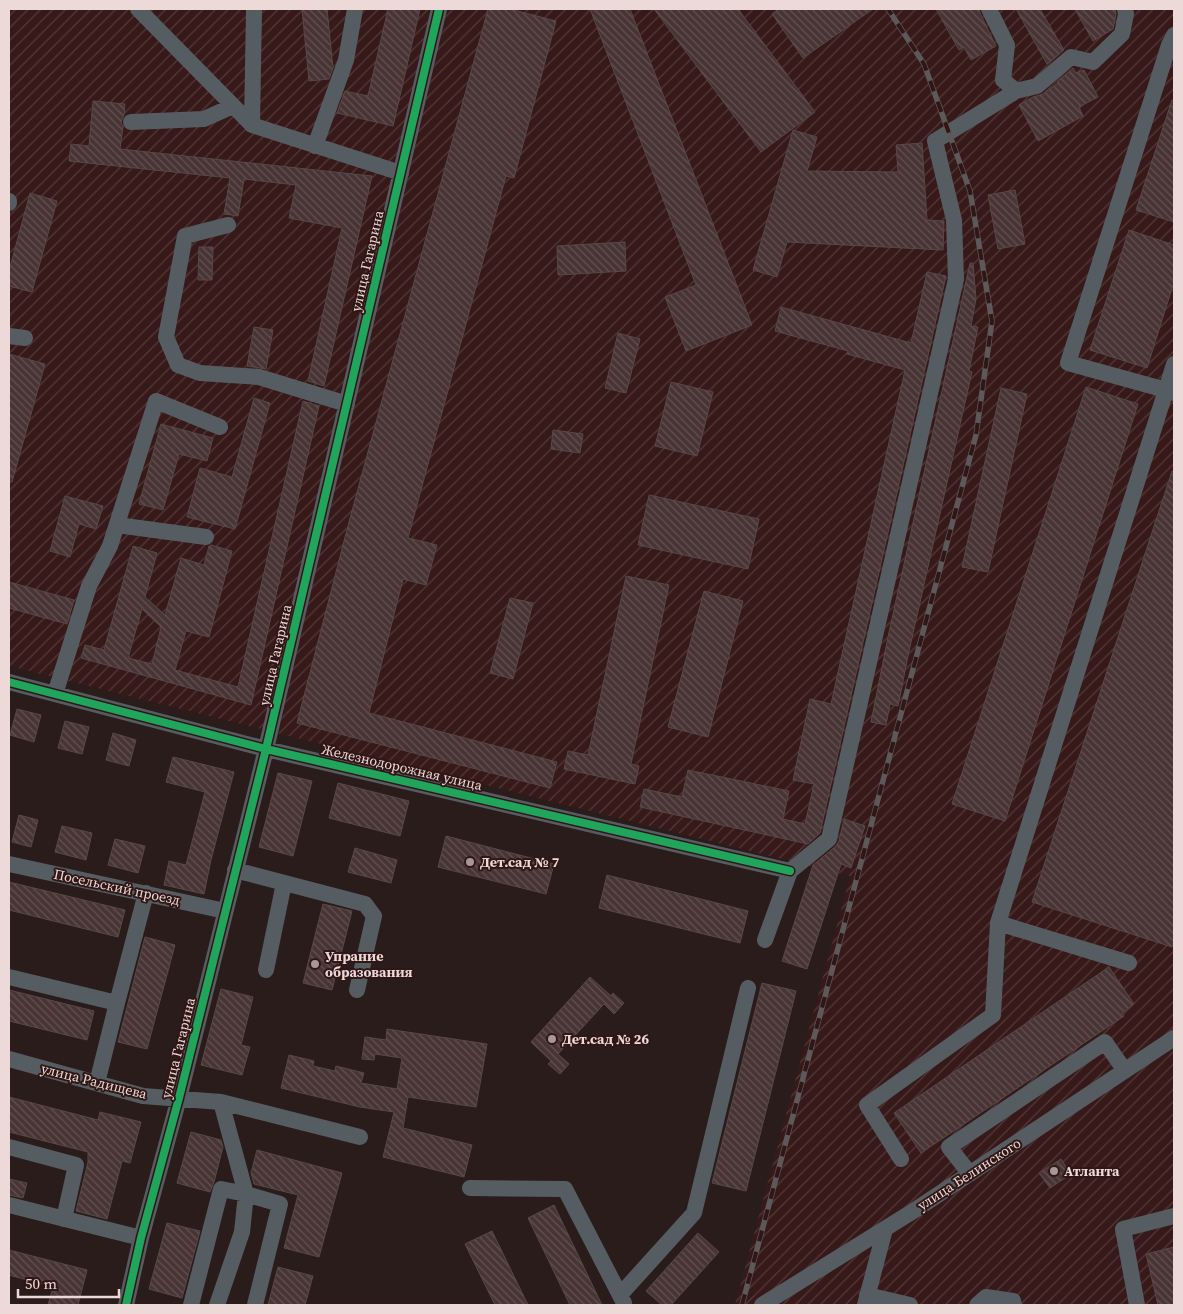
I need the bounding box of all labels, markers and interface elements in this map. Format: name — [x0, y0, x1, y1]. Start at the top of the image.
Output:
street label: улица Гагарина — [346, 208, 389, 314]
street label: улица Гагарина — [254, 602, 297, 708]
street label: Железнодорожная улица — [320, 739, 485, 795]
place label: Дет.сад № 7 — [480, 852, 560, 872]
marker: Дет.сад № 7 — [464, 856, 476, 868]
street label: Посельский проезд — [52, 864, 182, 910]
place label: Упрание образования — [325, 946, 413, 982]
marker: Упрание образования — [309, 958, 321, 970]
street label: улица Гагарина — [156, 995, 200, 1101]
place label: Дет.сад № 26 — [562, 1029, 649, 1049]
marker: Дет.сад № 26 — [546, 1033, 558, 1045]
street label: улица Радищева — [39, 1058, 150, 1104]
street label: улица Белинского — [913, 1133, 1025, 1215]
place label: Атланта — [1064, 1161, 1120, 1181]
marker: Атланта — [1048, 1165, 1060, 1177]
scale bar — [18, 1266, 119, 1298]
text: 50 m — [25, 1273, 57, 1294]

